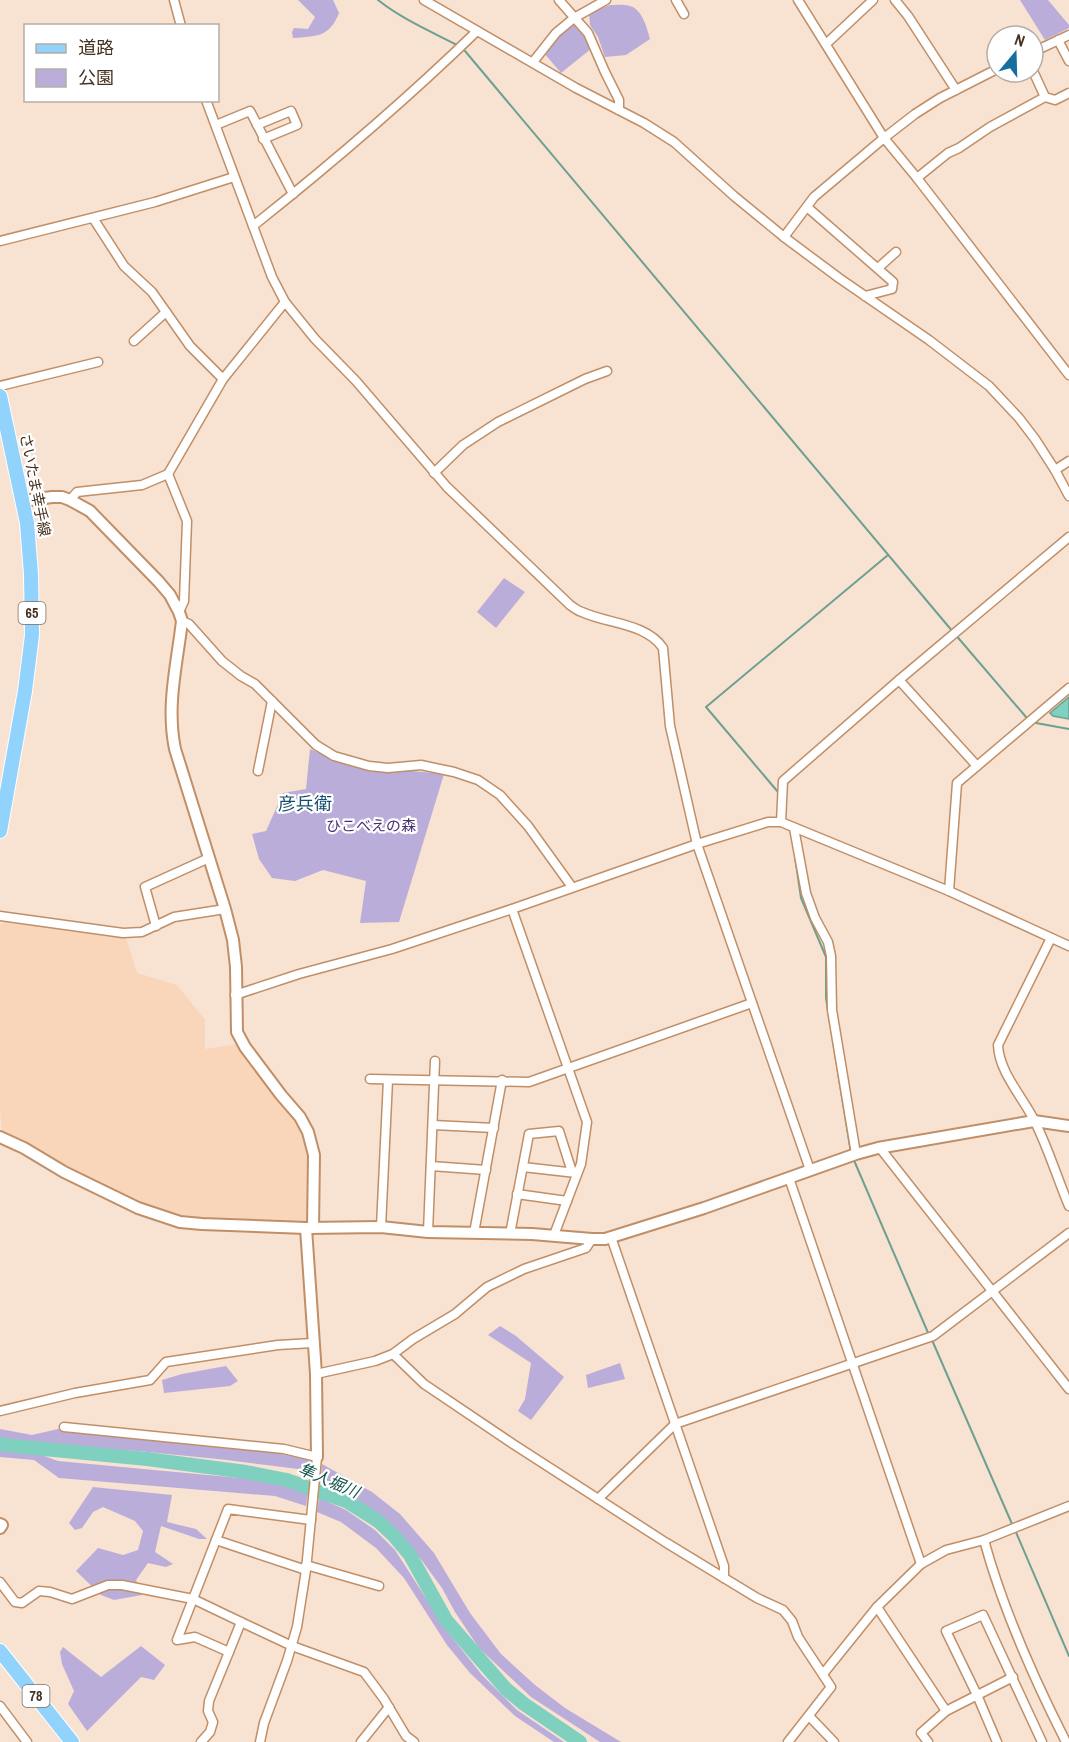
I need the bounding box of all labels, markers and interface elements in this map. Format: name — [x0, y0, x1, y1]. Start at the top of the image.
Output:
legend — [24, 24, 219, 102]
north arrow — [985, 24, 1045, 84]
text: N — [1012, 28, 1028, 52]
text: 道路 — [78, 35, 114, 60]
text: 公園 — [78, 65, 114, 90]
street label: さいたま幸手線 — [15, 432, 56, 538]
road number: 65 — [18, 602, 46, 624]
district label: 彦兵衛 — [278, 791, 332, 816]
park label: ひこべえの森 — [326, 815, 416, 836]
water label: 隼人堀川 — [295, 1457, 365, 1503]
road number: 78 — [22, 1685, 50, 1707]

